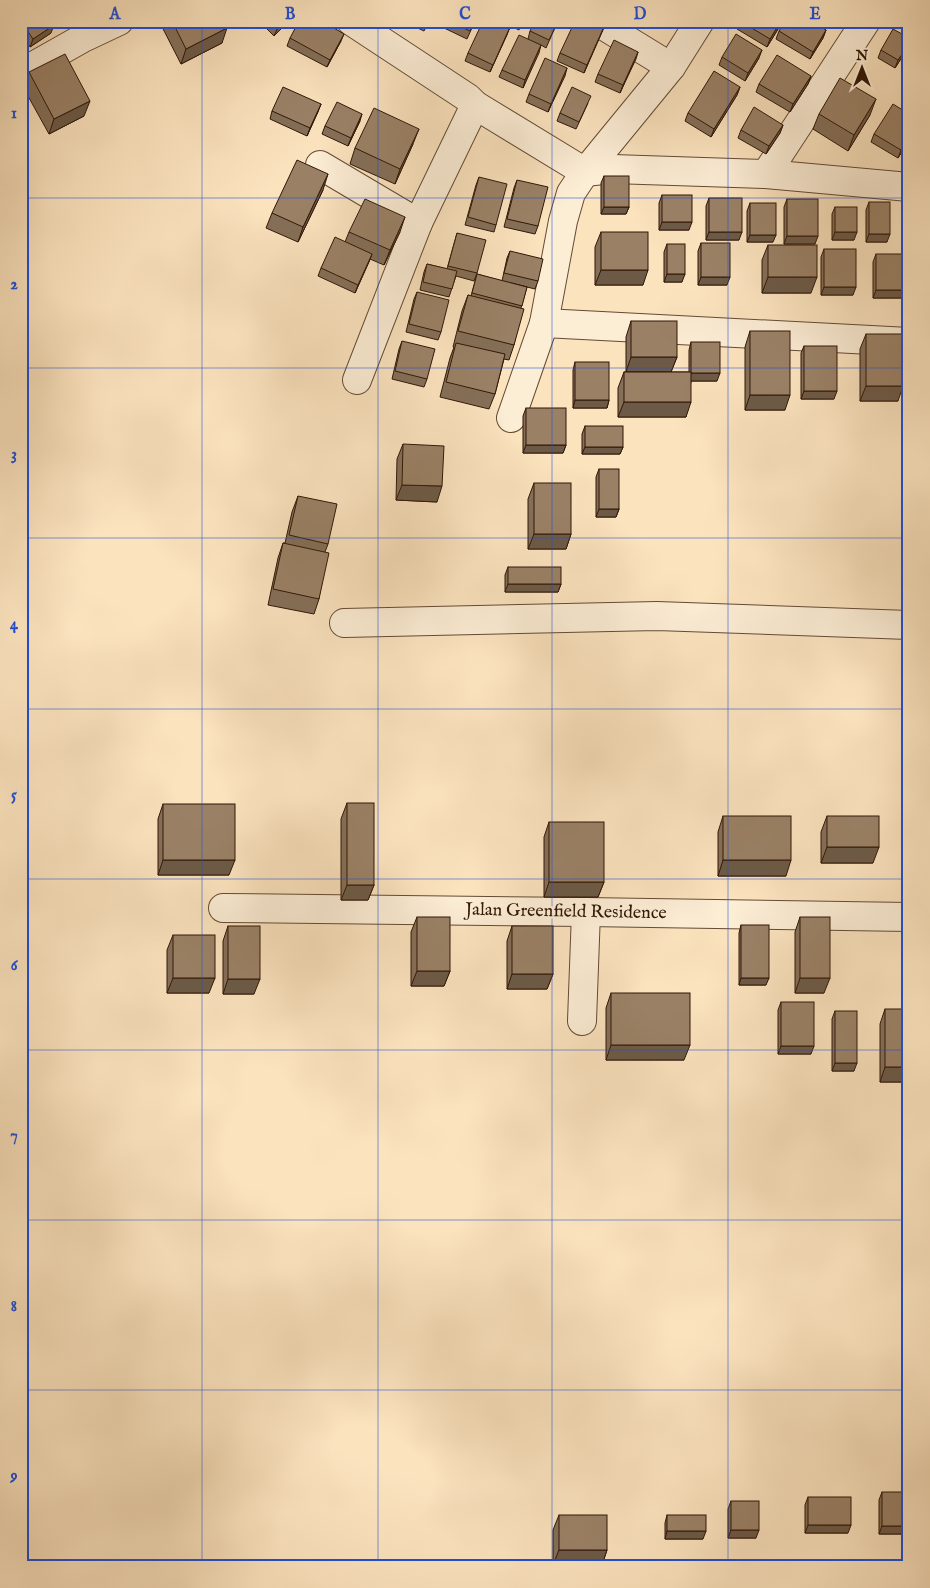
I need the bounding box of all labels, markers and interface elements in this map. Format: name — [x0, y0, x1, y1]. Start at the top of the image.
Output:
text: A — [109, 5, 122, 25]
text: B — [285, 5, 296, 25]
text: C — [459, 5, 471, 25]
text: D — [634, 5, 647, 25]
text: E — [809, 5, 821, 25]
north arrow — [838, 42, 888, 92]
text: N — [855, 47, 868, 65]
text: 1 — [11, 104, 17, 124]
text: 2 — [10, 275, 18, 295]
text: 3 — [11, 445, 17, 465]
text: 4 — [10, 615, 19, 635]
text: 5 — [11, 786, 17, 806]
street label: Jalan Greenfield Residence — [463, 899, 667, 925]
text: 6 — [11, 956, 19, 976]
text: 7 — [10, 1126, 18, 1146]
text: 8 — [11, 1297, 17, 1317]
text: 9 — [10, 1467, 18, 1487]

